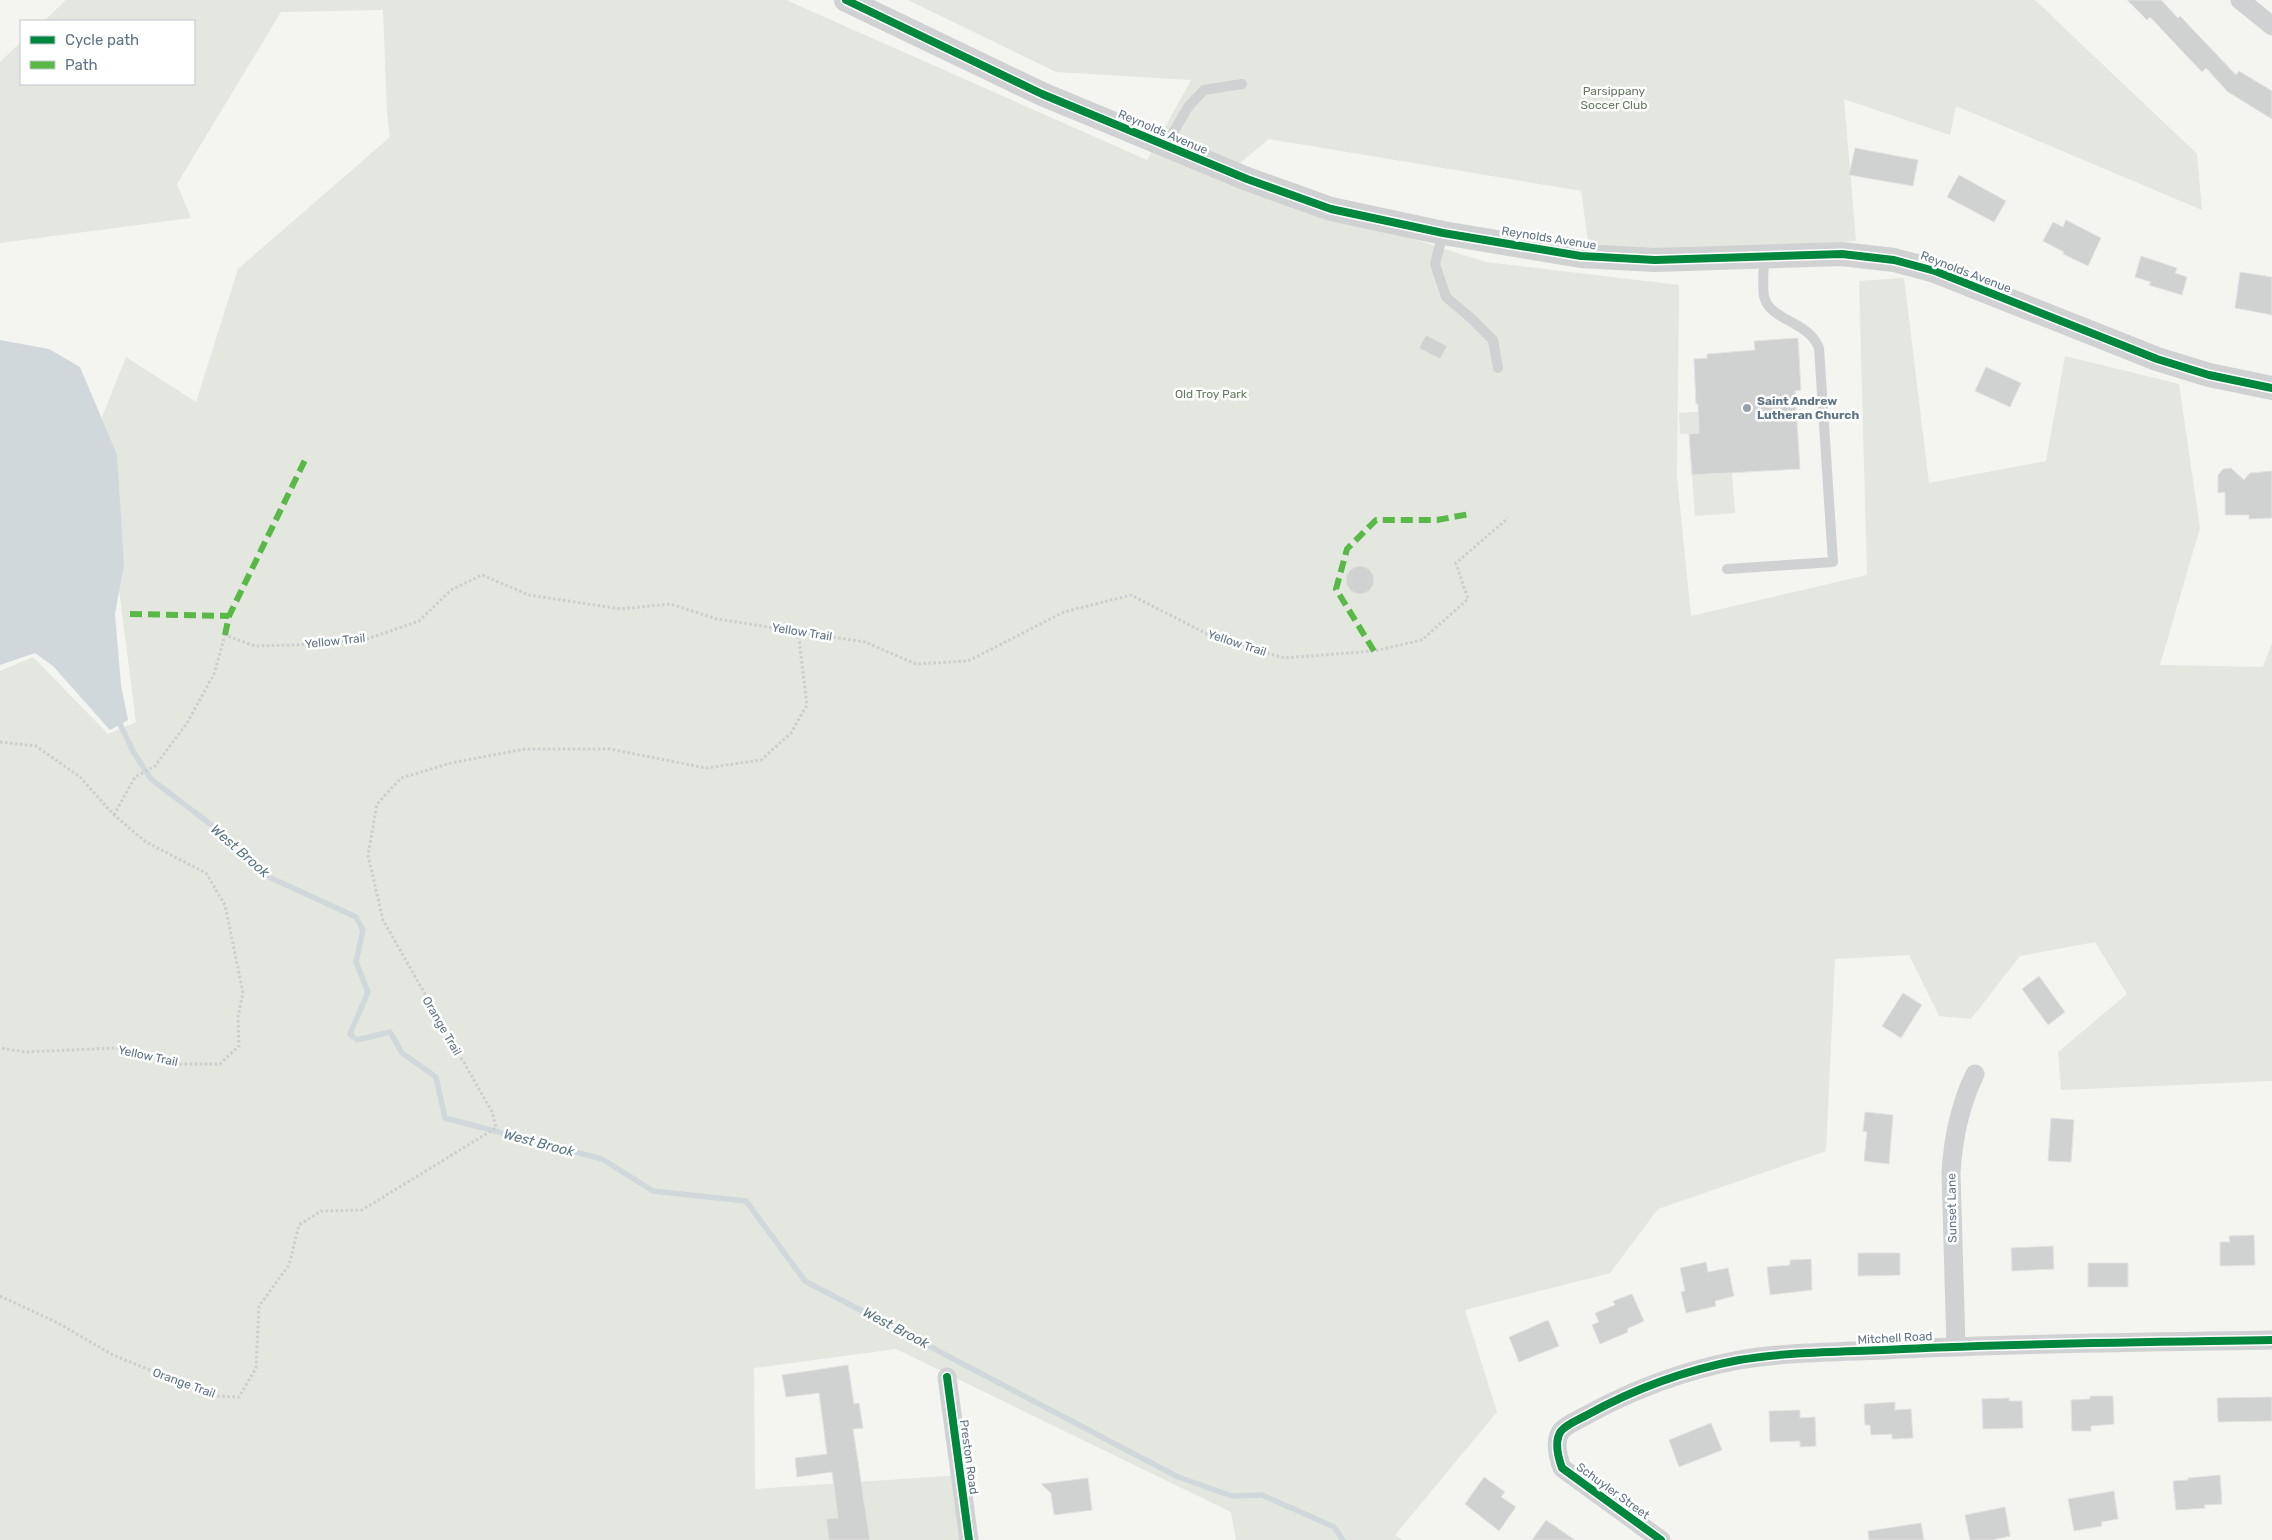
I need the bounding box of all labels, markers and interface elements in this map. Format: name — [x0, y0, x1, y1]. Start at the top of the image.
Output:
legend — [20, 20, 195, 85]
text: Cycle path — [65, 31, 139, 49]
text: Path — [65, 56, 98, 74]
park label: Parsippany Soccer Club — [1581, 84, 1647, 112]
street label: Reynolds Avenue — [1116, 107, 1210, 157]
street label: Reynolds Avenue — [1501, 224, 1598, 252]
street label: Reynolds Avenue — [1919, 248, 2014, 296]
park label: Old Troy Park — [1175, 387, 1248, 401]
place label: Saint Andrew Lutheran Church — [1757, 394, 1859, 422]
marker: Saint Andrew Lutheran Church — [1741, 402, 1753, 414]
street label: Yellow Trail — [771, 620, 833, 644]
street label: Yellow Trail — [1206, 627, 1268, 659]
street label: Yellow Trail — [304, 631, 366, 651]
water label: West Brook — [207, 821, 274, 882]
street label: Orange Trail — [419, 994, 465, 1058]
street label: Yellow Trail — [117, 1043, 179, 1069]
water label: West Brook — [502, 1125, 577, 1161]
street label: Sunset Lane — [1944, 1173, 1960, 1243]
water label: West Brook — [860, 1303, 933, 1353]
street label: Mitchell Road — [1857, 1329, 1933, 1347]
street label: Orange Trail — [151, 1365, 217, 1401]
street label: Preston Road — [957, 1419, 981, 1495]
street label: Schuyler Street — [1574, 1460, 1652, 1522]

